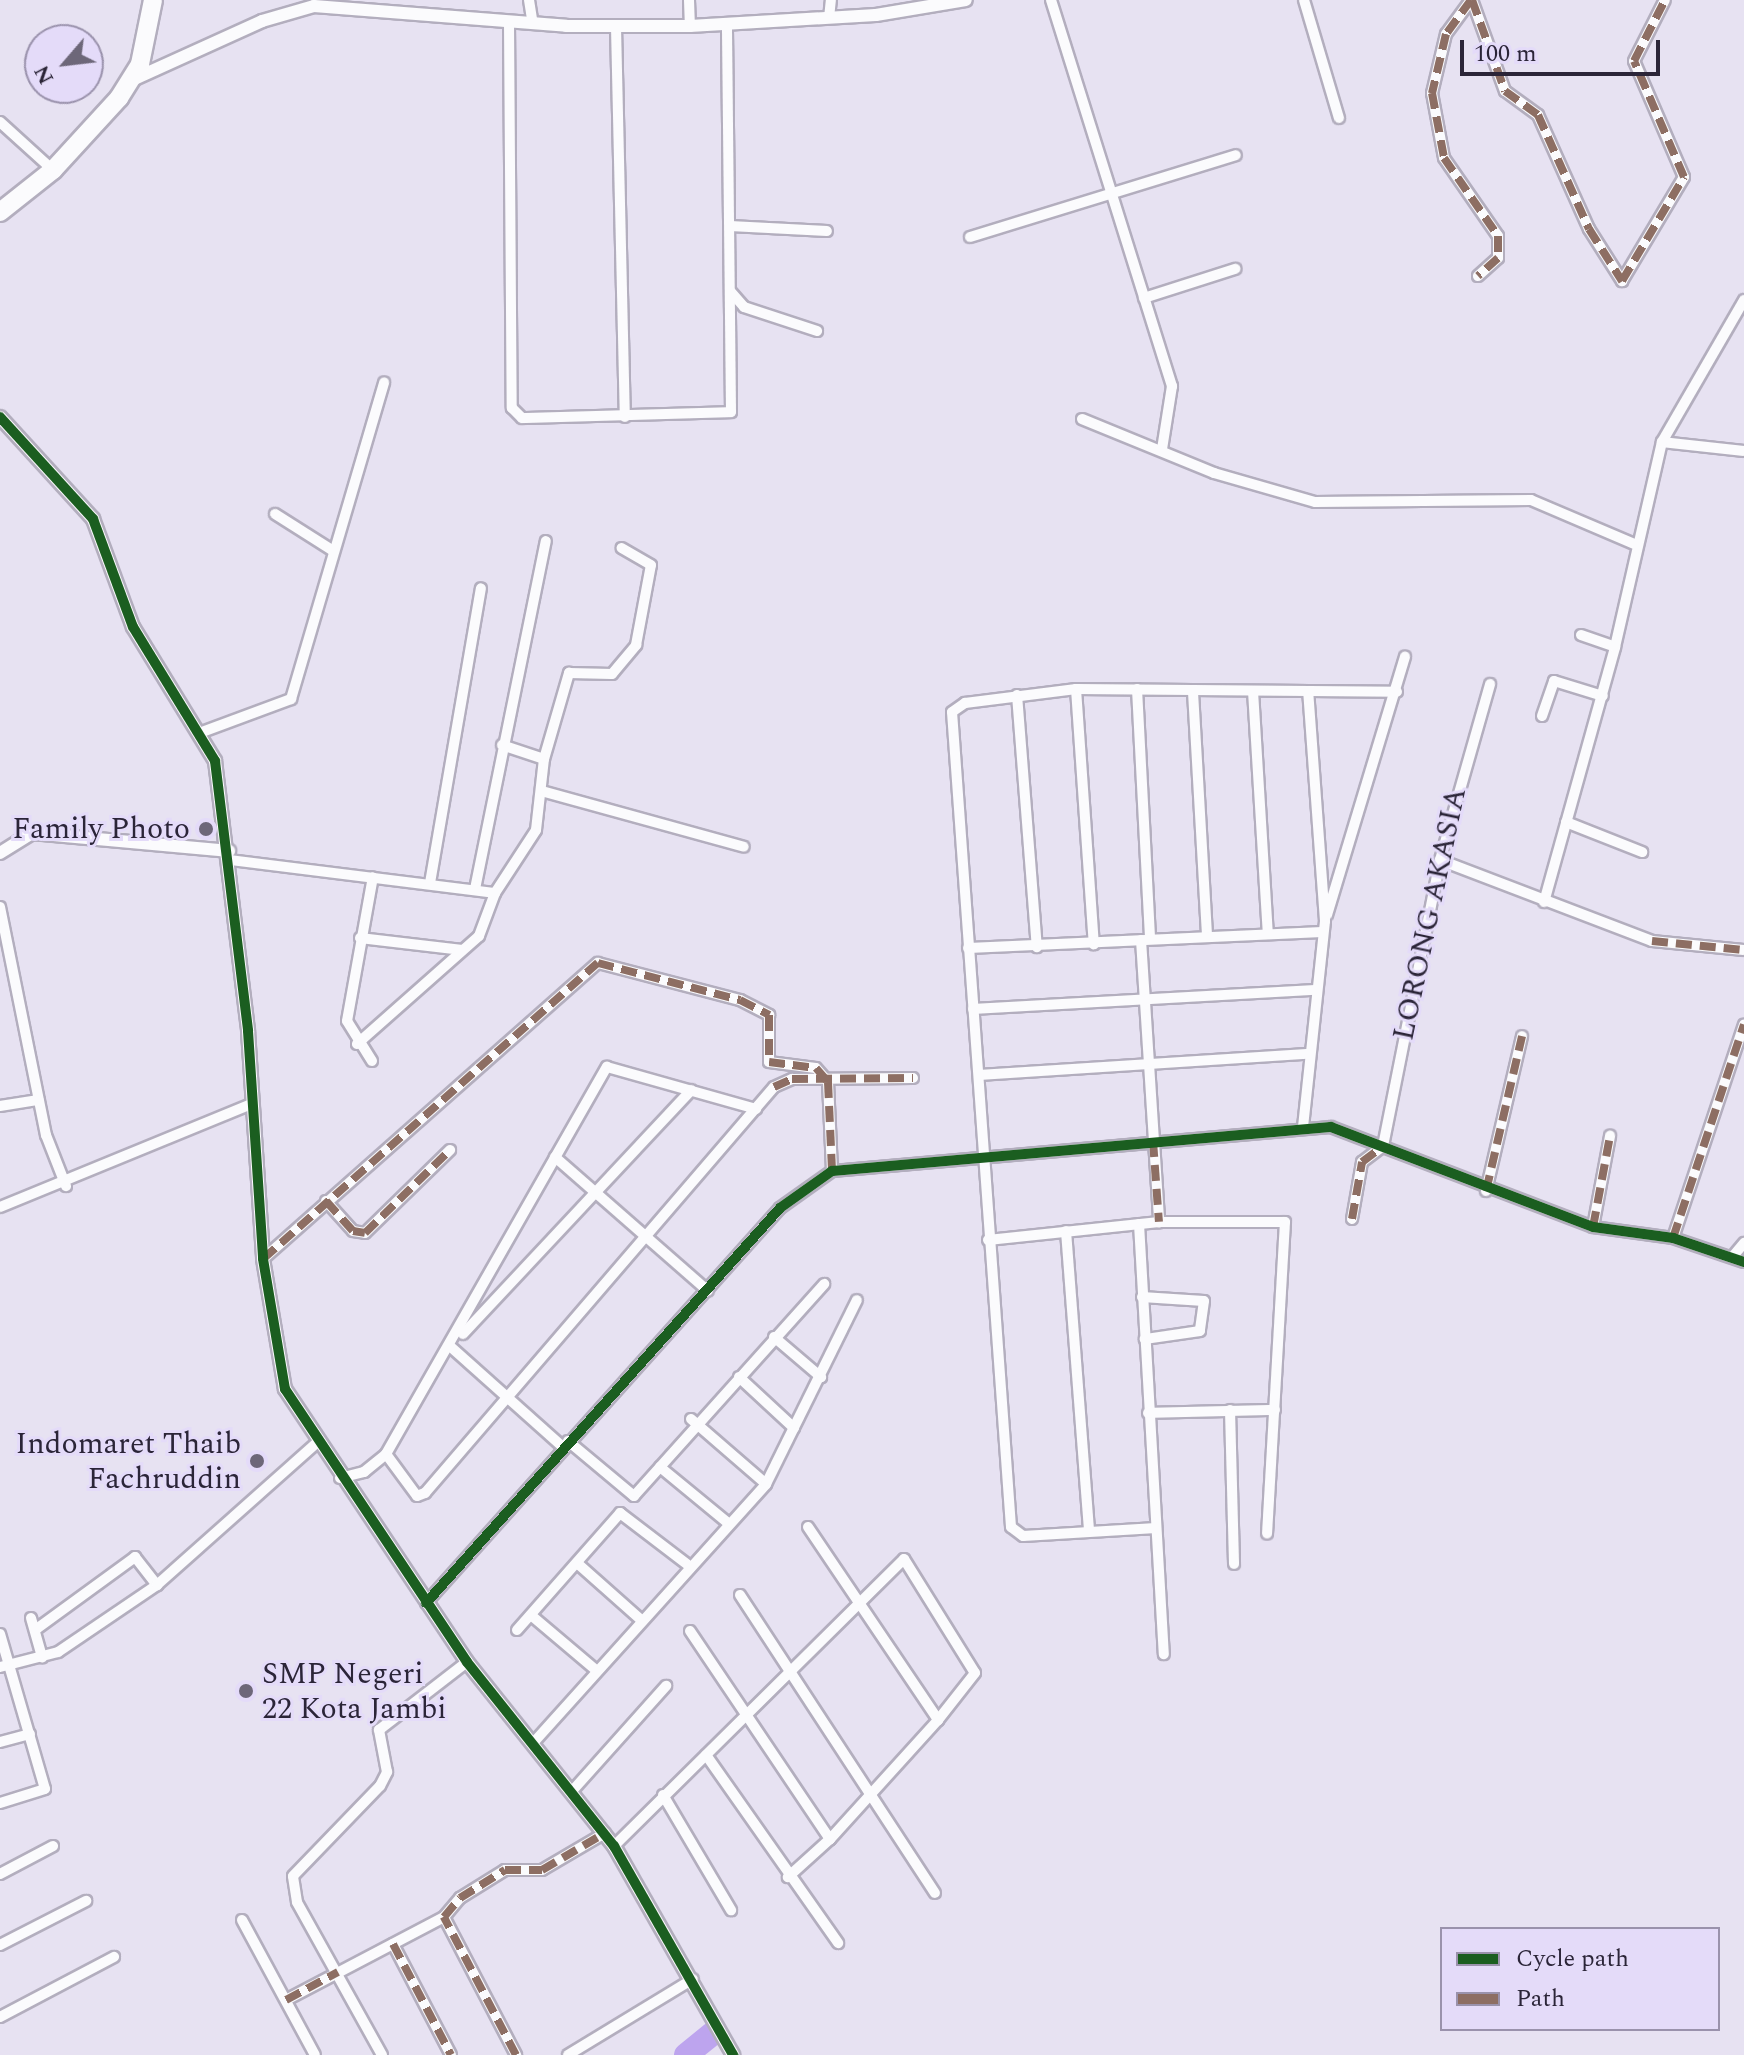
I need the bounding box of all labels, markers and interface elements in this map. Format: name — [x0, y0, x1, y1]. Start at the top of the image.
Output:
north arrow — [24, 24, 104, 104]
scale bar — [1464, 24, 1664, 74]
text: 100 m — [1474, 36, 1537, 72]
text: N — [25, 59, 63, 90]
street label: LORONG AKASIA — [1386, 784, 1474, 1044]
place label: Family Photo — [12, 811, 190, 847]
marker: Family Photo — [197, 820, 215, 838]
place label: Indomaret Thaib Fachruddin — [16, 1426, 241, 1496]
marker: Indomaret Thaib Fachruddin — [248, 1452, 266, 1470]
place label: SMP Negeri 22 Kota Jambi — [262, 1656, 447, 1726]
marker: SMP Negeri 22 Kota Jambi — [237, 1682, 255, 1700]
legend — [1440, 1927, 1720, 2031]
text: Cycle path — [1516, 1941, 1629, 1977]
text: Path — [1516, 1981, 1565, 2017]

